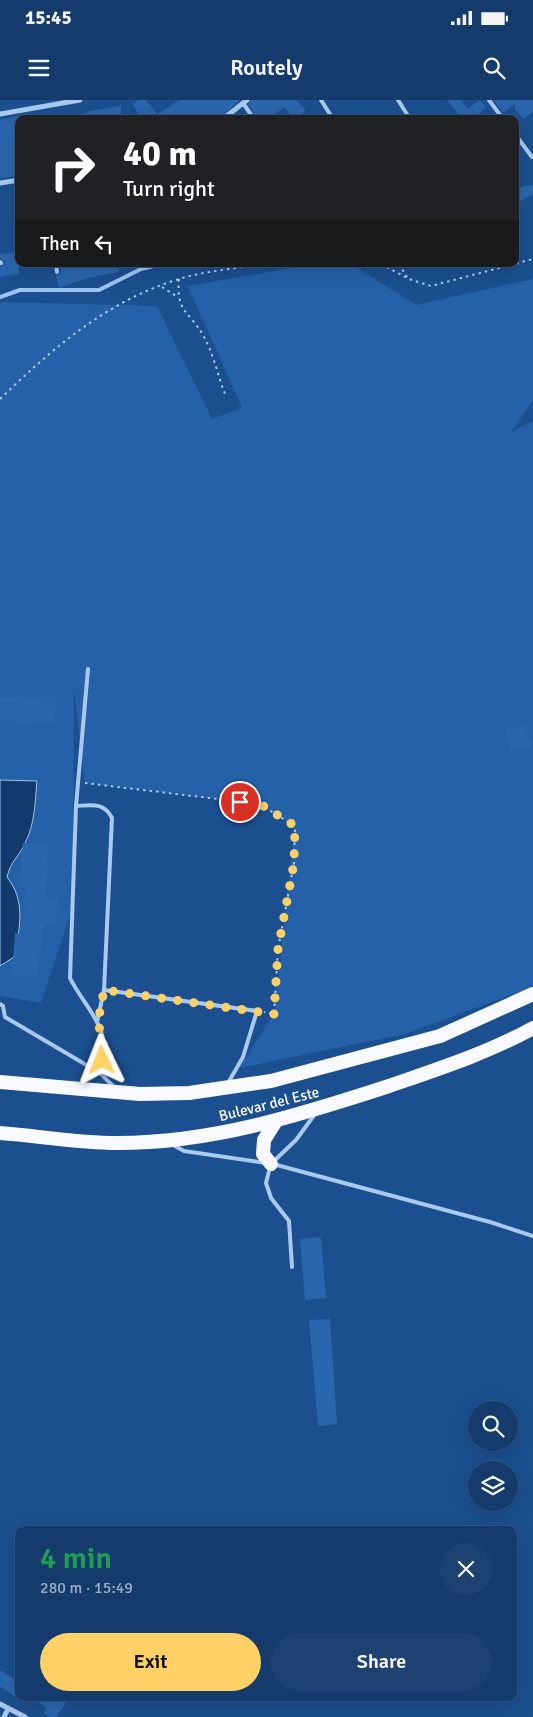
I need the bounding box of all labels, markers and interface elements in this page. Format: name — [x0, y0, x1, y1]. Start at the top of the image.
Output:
text: 15:45 — [25, 6, 72, 30]
icon: menu — [25, 54, 53, 82]
text: Routely — [230, 54, 303, 81]
icon: search — [480, 54, 508, 82]
text: 40 m — [123, 132, 197, 175]
icon: right — [40, 135, 105, 200]
text: Turn right — [123, 175, 215, 202]
icon: left — [90, 230, 118, 258]
text: Then — [40, 232, 80, 256]
pin — [219, 781, 261, 823]
icon: arrive — [226, 788, 254, 816]
position arrow — [75, 1033, 127, 1085]
street label: Bulevar del Este — [217, 1083, 321, 1125]
map controls — [468, 1401, 518, 1511]
button: search — [468, 1401, 518, 1451]
button: layers — [468, 1461, 518, 1511]
text: 4 min — [40, 1540, 112, 1577]
button: close — [440, 1543, 492, 1595]
text: 280 m · 15:49 — [40, 1578, 133, 1598]
button: Exit — [40, 1633, 261, 1691]
button: Share — [271, 1633, 492, 1691]

